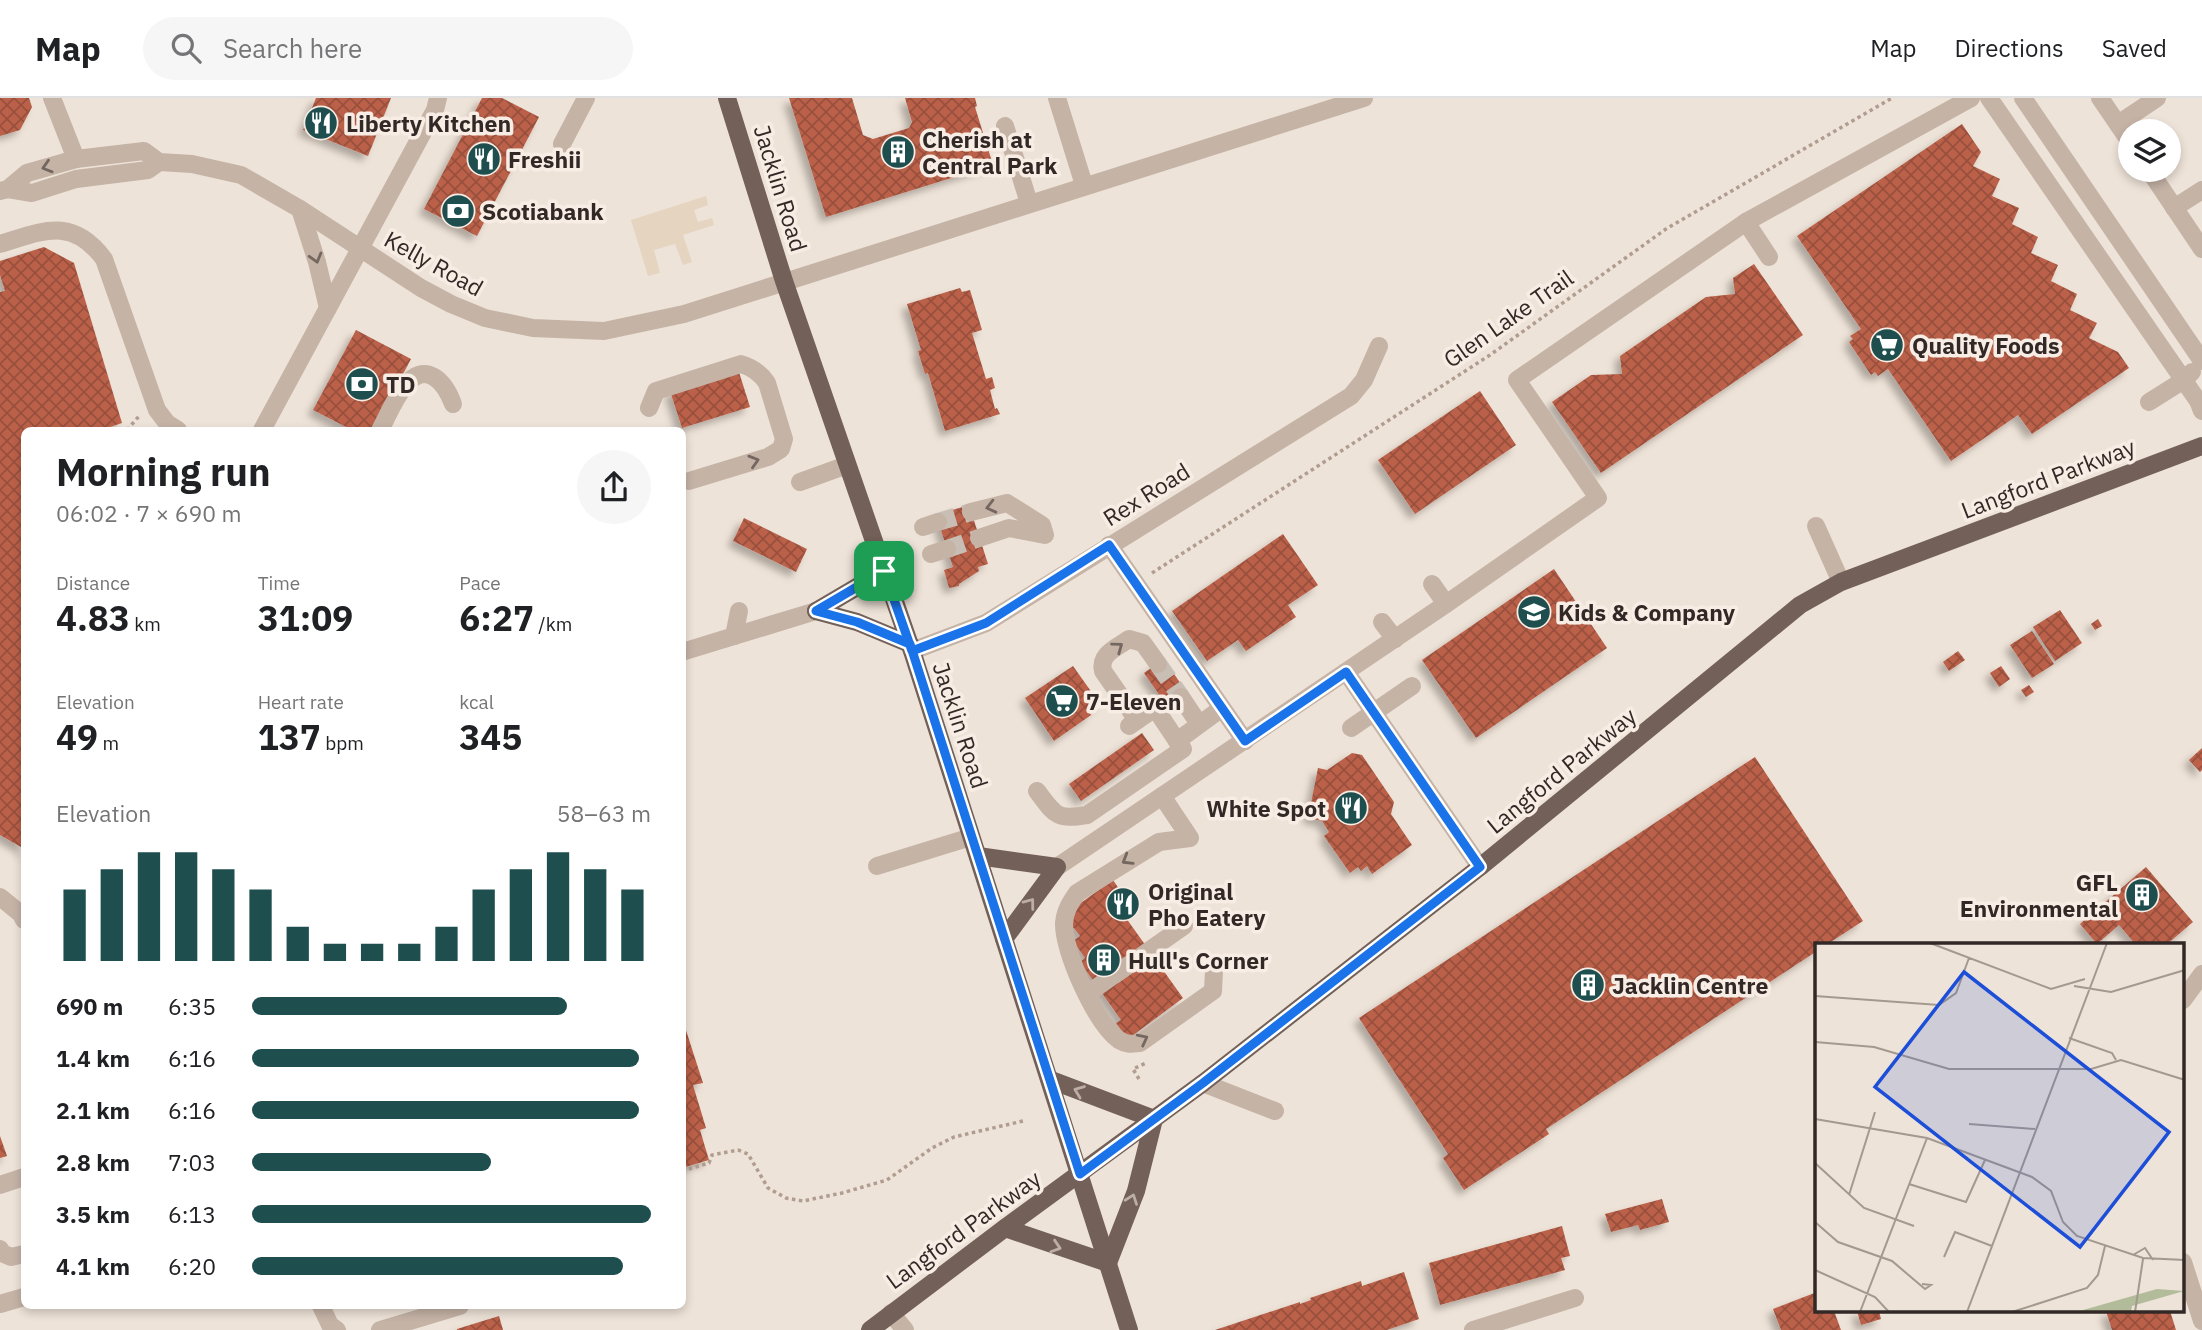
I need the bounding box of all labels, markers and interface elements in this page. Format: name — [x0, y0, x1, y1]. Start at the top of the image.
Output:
search box — [143, 17, 633, 80]
text: Map — [35, 27, 101, 70]
icon: search — [167, 29, 205, 67]
text: Search here — [223, 31, 362, 65]
text: Map — [1870, 32, 1916, 64]
text: Directions — [1954, 32, 2064, 64]
text: Saved — [2102, 32, 2167, 64]
restaurant icon: Liberty Kitchen — [302, 104, 340, 142]
place label: Liberty Kitchen — [346, 108, 511, 138]
map controls — [2118, 119, 2181, 182]
button: layers — [2118, 119, 2181, 182]
street label: Jacklin Road — [747, 121, 815, 255]
place label: Cherish at Central Park — [922, 124, 1058, 180]
building icon: Cherish at Central Park — [879, 133, 917, 171]
restaurant icon: Freshii — [465, 140, 503, 178]
place label: Freshii — [508, 144, 581, 174]
one-way arrow — [42, 159, 54, 174]
bank icon: Scotiabank — [439, 192, 477, 230]
place label: Scotiabank — [482, 196, 604, 226]
street label: Kelly Road — [379, 224, 489, 302]
one-way arrow — [307, 252, 322, 264]
street label: Glen Lake Trail — [1437, 262, 1579, 374]
supermarket icon: Quality Foods — [1868, 326, 1906, 364]
place label: Quality Foods — [1912, 330, 2060, 360]
bank icon: TD — [343, 365, 381, 403]
place label: TD — [386, 369, 415, 399]
street label: Langford Parkway — [1957, 431, 2140, 525]
text: Morning run — [56, 447, 271, 496]
button: share — [577, 450, 651, 524]
one-way arrow — [748, 455, 760, 470]
street label: Rex Road — [1097, 456, 1195, 532]
text: 06:02 · 7 × 690 m — [56, 498, 242, 528]
one-way arrow — [985, 499, 997, 513]
pin — [854, 541, 914, 601]
icon: arrive — [865, 552, 903, 590]
text: Distance — [56, 571, 130, 595]
text: Time — [258, 571, 300, 595]
text: Pace — [459, 571, 501, 595]
school or university icon: Kids & Company — [1515, 593, 1553, 631]
text: 4.83 — [56, 595, 130, 641]
text: 31:09 — [258, 595, 353, 641]
text: 6:27 — [459, 595, 534, 641]
place label: Kids & Company — [1558, 597, 1736, 627]
text: km — [130, 612, 161, 636]
text: /km — [534, 612, 572, 636]
one-way arrow — [1110, 642, 1123, 655]
street label: Jacklin Road — [926, 658, 996, 792]
supermarket icon: 7-Eleven — [1043, 682, 1081, 720]
place label: 7-Eleven — [1086, 686, 1182, 716]
text: Elevation — [56, 690, 135, 714]
text: Heart rate — [258, 690, 344, 714]
text: kcal — [459, 690, 494, 714]
street label: Langford Parkway — [1480, 700, 1642, 840]
text: 49 — [56, 714, 98, 760]
text: 137 — [258, 714, 321, 760]
text: 345 — [459, 714, 522, 760]
text: m — [98, 731, 119, 755]
text: bpm — [321, 731, 364, 755]
restaurant icon: White Spot — [1332, 789, 1370, 827]
place label: White Spot — [1206, 793, 1326, 823]
text: Elevation — [56, 798, 151, 828]
text: 58–63 m — [557, 798, 651, 828]
one-way arrow — [1122, 852, 1135, 865]
place label: GFL Environmental — [1960, 867, 2118, 923]
place label: Original Pho Eatery — [1148, 876, 1266, 932]
building icon: GFL Environmental — [2123, 876, 2161, 914]
restaurant icon: Original Pho Eatery — [1104, 885, 1142, 923]
one-way arrow — [1022, 899, 1035, 911]
building icon: Hull's Corner — [1085, 941, 1123, 979]
inset map — [1815, 943, 2184, 1312]
place label: Hull's Corner — [1128, 945, 1268, 975]
building icon: Jacklin Centre — [1569, 966, 1607, 1004]
place label: Jacklin Centre — [1612, 970, 1768, 1000]
text: 690 m — [56, 991, 123, 1021]
text: 6:35 — [168, 991, 216, 1021]
one-way arrow — [1136, 1033, 1148, 1047]
text: 1.4 km — [56, 1043, 130, 1073]
text: 6:16 — [168, 1043, 216, 1073]
one-way arrow — [1074, 1085, 1086, 1099]
text: 2.1 km — [56, 1095, 130, 1125]
text: 6:16 — [168, 1095, 216, 1125]
text: 2.8 km — [56, 1147, 130, 1177]
text: 7:03 — [168, 1147, 216, 1177]
street label: Langford Parkway — [880, 1162, 1047, 1295]
one-way arrow — [1124, 1194, 1138, 1206]
text: 3.5 km — [56, 1199, 130, 1229]
text: 6:13 — [168, 1199, 216, 1229]
one-way arrow — [1049, 1238, 1061, 1253]
text: 4.1 km — [56, 1251, 130, 1281]
text: 6:20 — [168, 1251, 216, 1281]

